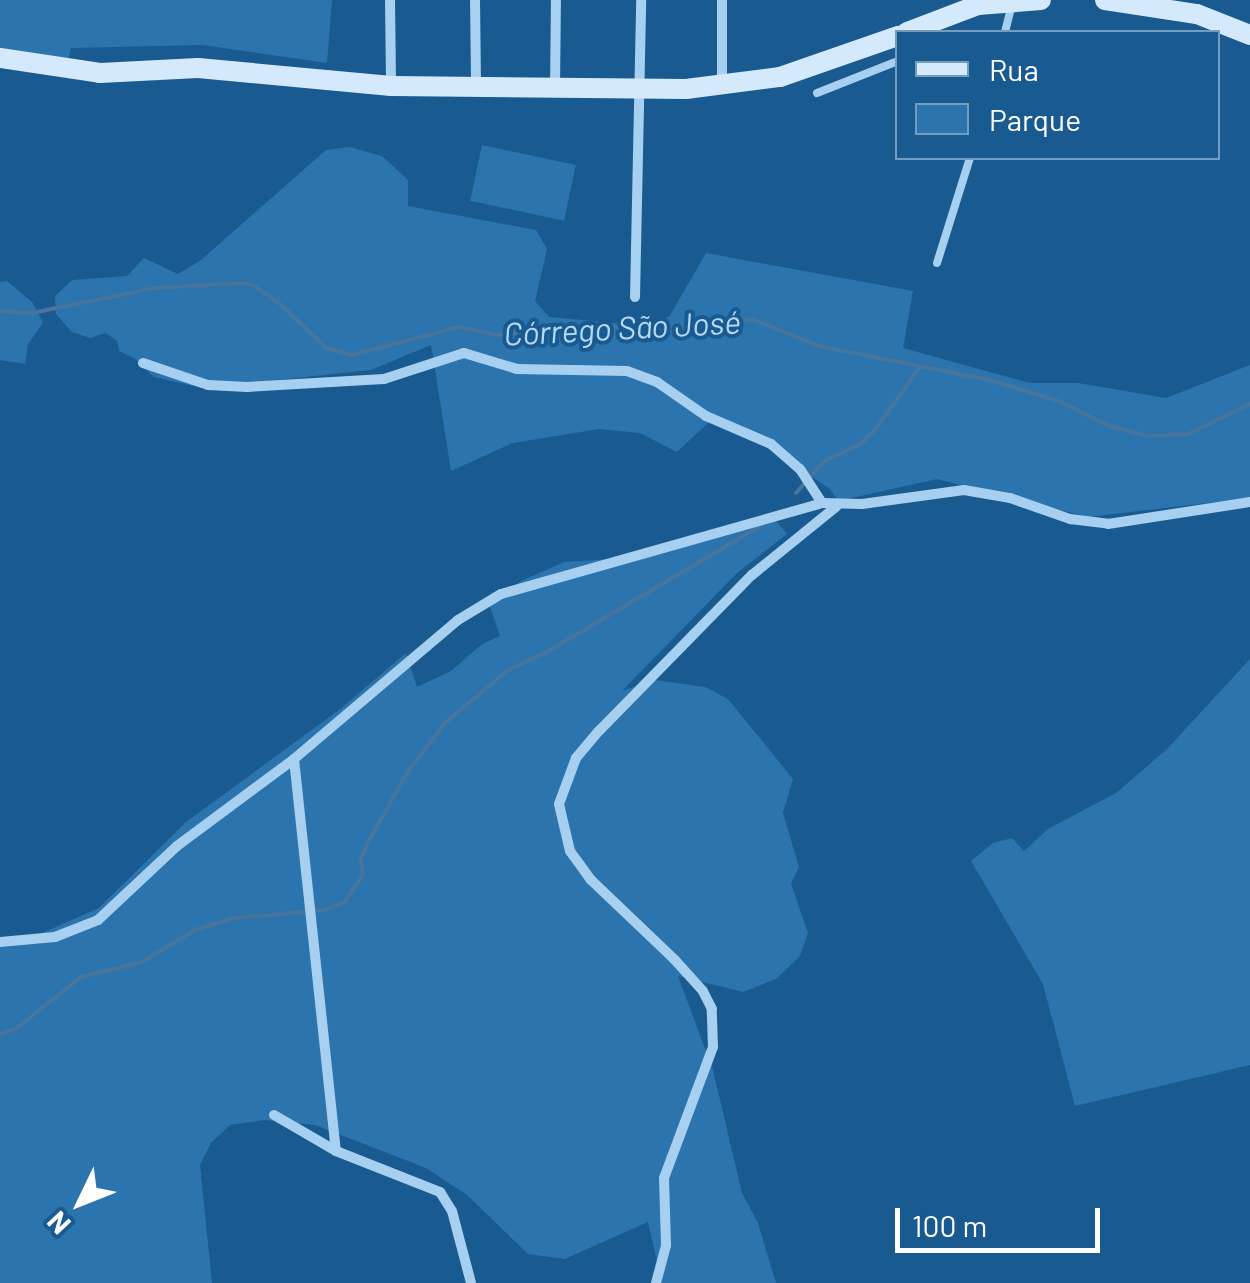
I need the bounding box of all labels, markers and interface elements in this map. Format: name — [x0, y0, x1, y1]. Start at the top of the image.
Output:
legend — [895, 30, 1220, 160]
text: Rua — [989, 51, 1039, 87]
text: Parque — [989, 101, 1081, 137]
water label: Córrego São José — [502, 302, 742, 352]
north arrow — [30, 1153, 130, 1253]
scale bar — [900, 1188, 1105, 1250]
text: N — [39, 1205, 77, 1242]
text: 100 m — [912, 1207, 987, 1243]

